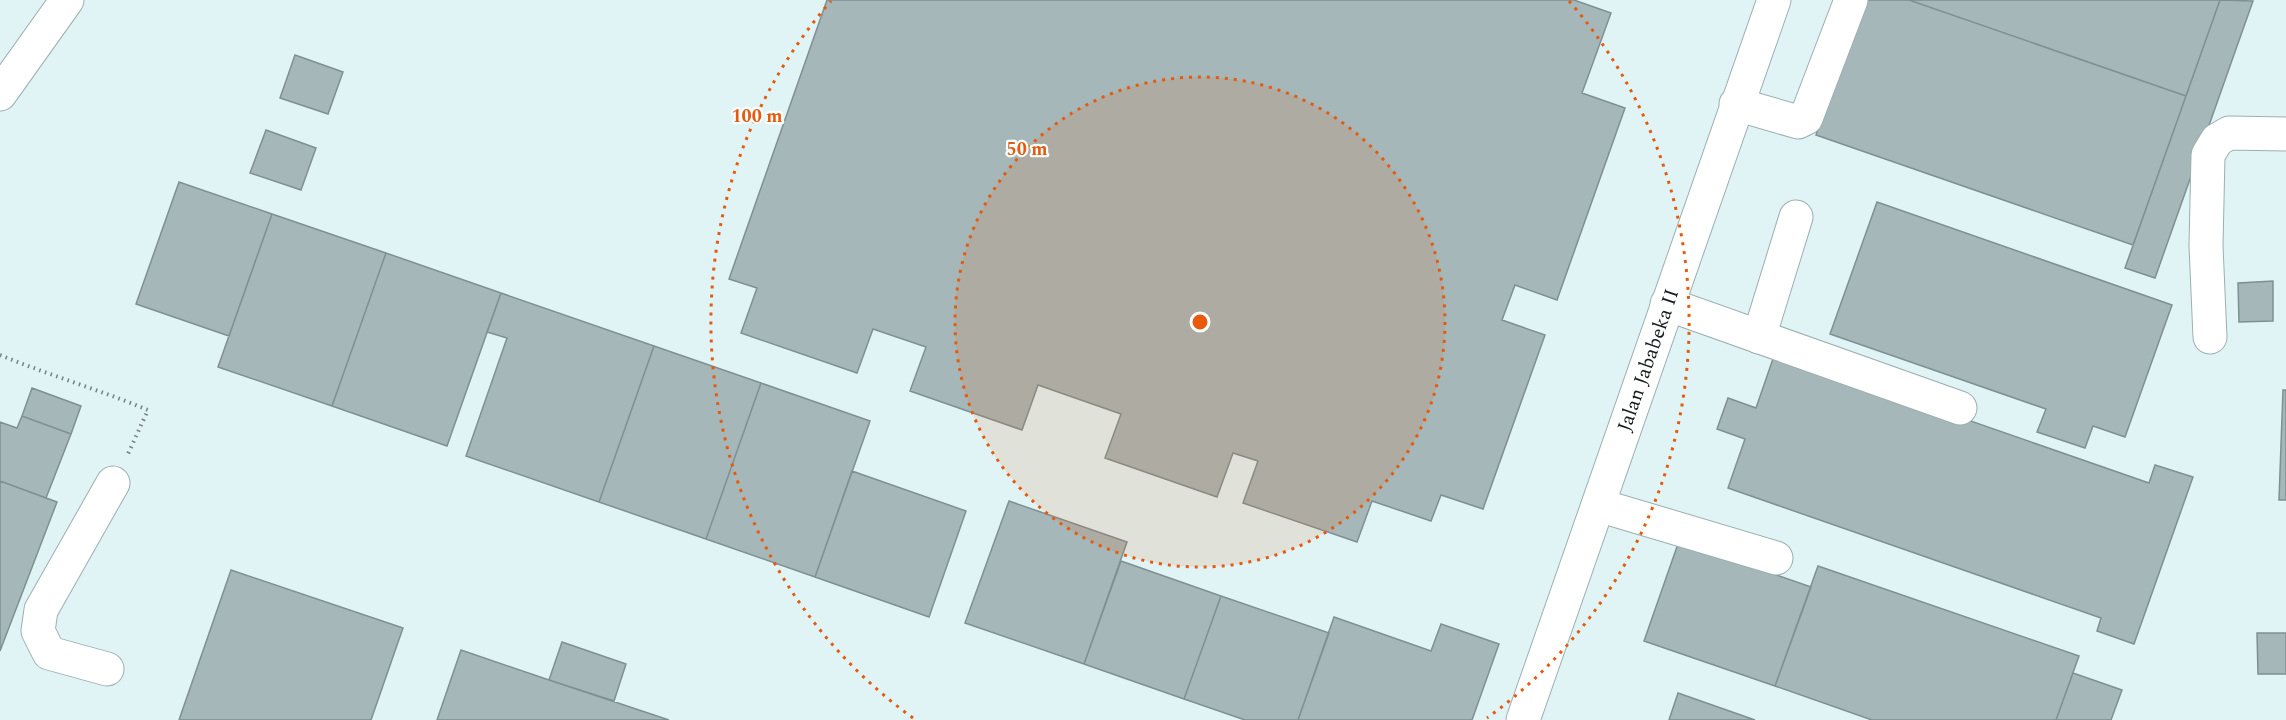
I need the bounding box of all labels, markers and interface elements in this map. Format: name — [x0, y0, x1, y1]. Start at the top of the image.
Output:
text: 100 m — [731, 103, 783, 130]
text: 50 m — [1007, 136, 1047, 163]
street label: Jalan Jababeka II — [1610, 285, 1687, 436]
centre of rings — [1190, 312, 1210, 332]

